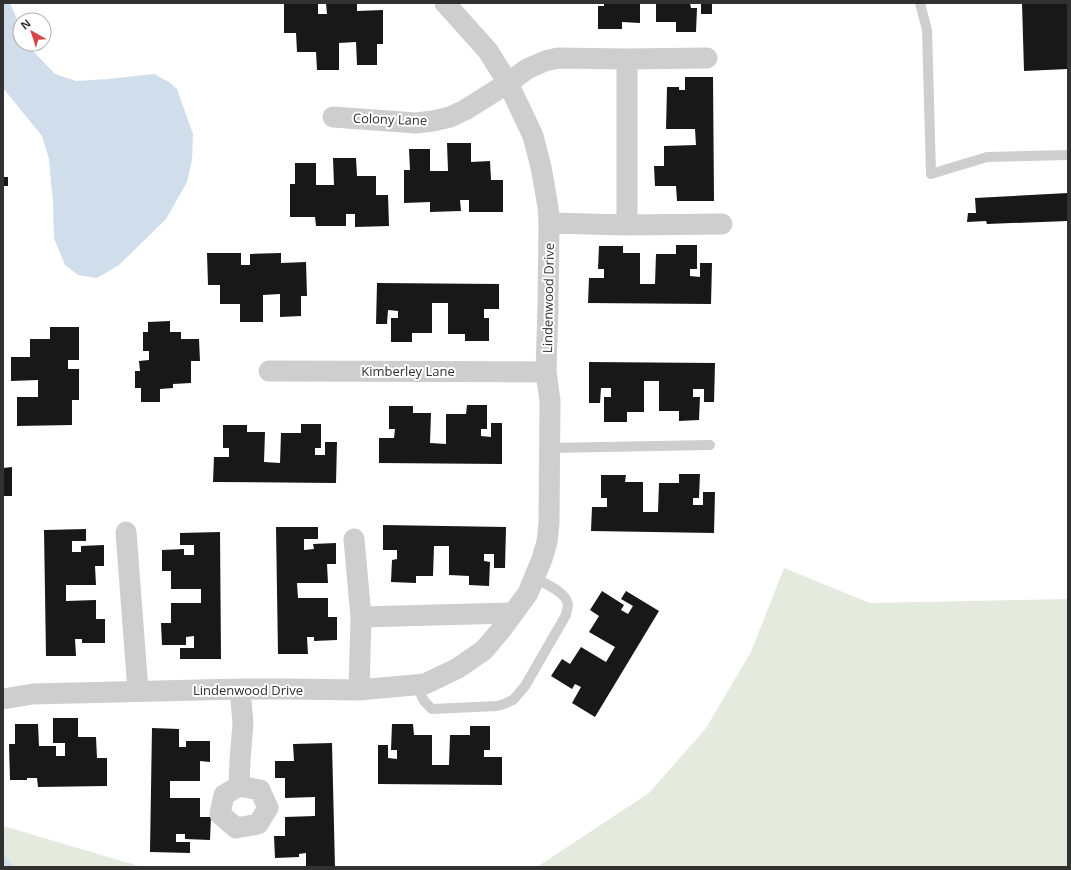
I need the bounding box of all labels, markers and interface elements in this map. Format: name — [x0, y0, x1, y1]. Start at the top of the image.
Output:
north arrow — [12, 12, 52, 52]
text: N — [17, 15, 34, 32]
street label: Colony Lane — [353, 109, 427, 129]
street label: Lindenwood Drive — [538, 243, 558, 353]
street label: Kimberley Lane — [361, 362, 455, 380]
street label: Lindenwood Drive — [193, 681, 303, 699]

